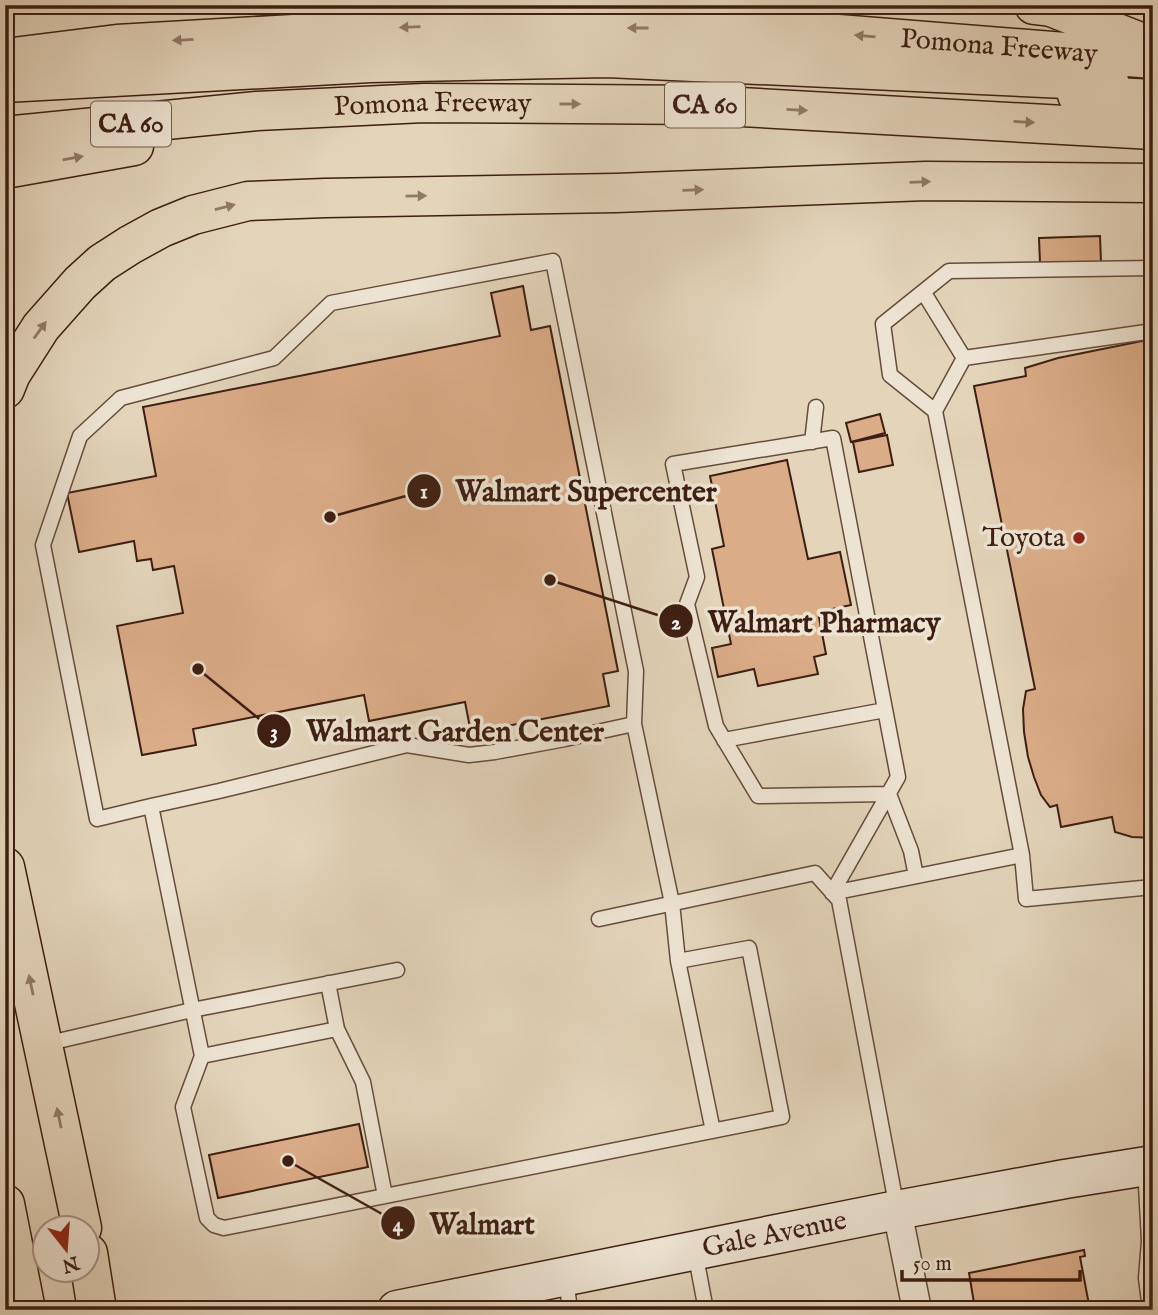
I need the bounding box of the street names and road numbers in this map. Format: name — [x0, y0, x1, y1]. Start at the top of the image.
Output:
street label: Pomona Freeway — [899, 21, 1099, 72]
road number: CA 60 — [665, 82, 745, 128]
street label: Pomona Freeway — [333, 85, 532, 125]
road number: CA 60 — [91, 102, 171, 146]
street label: Gale Avenue — [699, 1203, 850, 1266]

